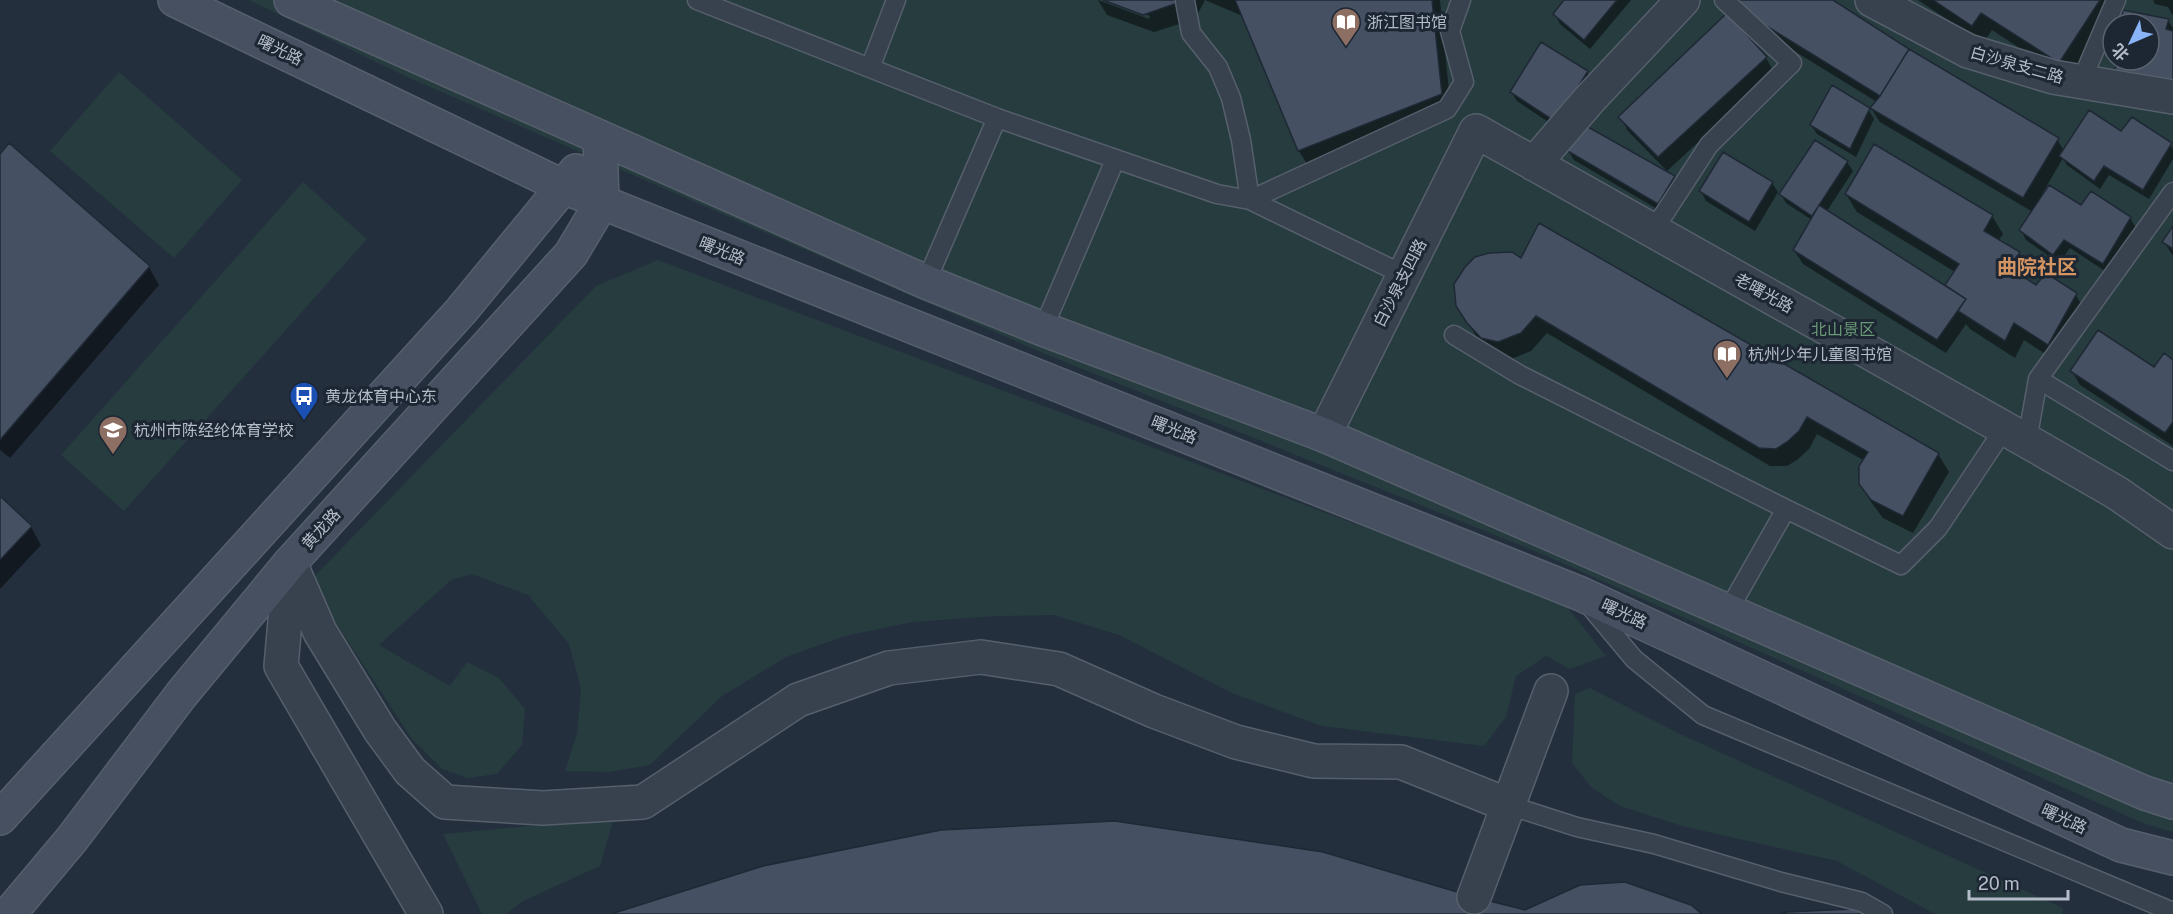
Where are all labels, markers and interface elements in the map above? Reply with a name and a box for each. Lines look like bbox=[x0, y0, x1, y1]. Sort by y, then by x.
library icon: 浙江图书馆 bbox=[1330, 6, 1362, 48]
north arrow bbox=[2101, 12, 2161, 72]
place label: 浙江图书馆 bbox=[1367, 13, 1447, 32]
street label: 曙光路 bbox=[254, 31, 306, 69]
text: 北 bbox=[2108, 40, 2133, 64]
street label: 白沙泉支二路 bbox=[1968, 43, 2066, 87]
street label: 曙光路 bbox=[696, 233, 748, 269]
street label: 白沙泉支四路 bbox=[1370, 236, 1430, 330]
district label: 曲院社区 bbox=[1997, 255, 2077, 279]
street label: 老曙光路 bbox=[1731, 269, 1797, 317]
park label: 北山景区 bbox=[1811, 320, 1875, 339]
library icon: 杭州少年儿童图书馆 bbox=[1711, 338, 1743, 380]
place label: 杭州少年儿童图书馆 bbox=[1748, 345, 1892, 364]
bus stop icon: 黄龙体育中心东 bbox=[288, 380, 320, 422]
place label: 黄龙体育中心东 bbox=[325, 387, 437, 406]
street label: 曙光路 bbox=[1148, 412, 1200, 448]
school or university icon: 杭州市陈经纶体育学校 bbox=[97, 414, 129, 456]
place label: 杭州市陈经纶体育学校 bbox=[134, 421, 294, 440]
street label: 黄龙路 bbox=[298, 505, 344, 553]
street label: 曙光路 bbox=[1598, 595, 1650, 633]
street label: 曙光路 bbox=[2038, 800, 2090, 838]
scale bar bbox=[1969, 863, 2068, 901]
text: 20 m bbox=[1978, 873, 2020, 894]

